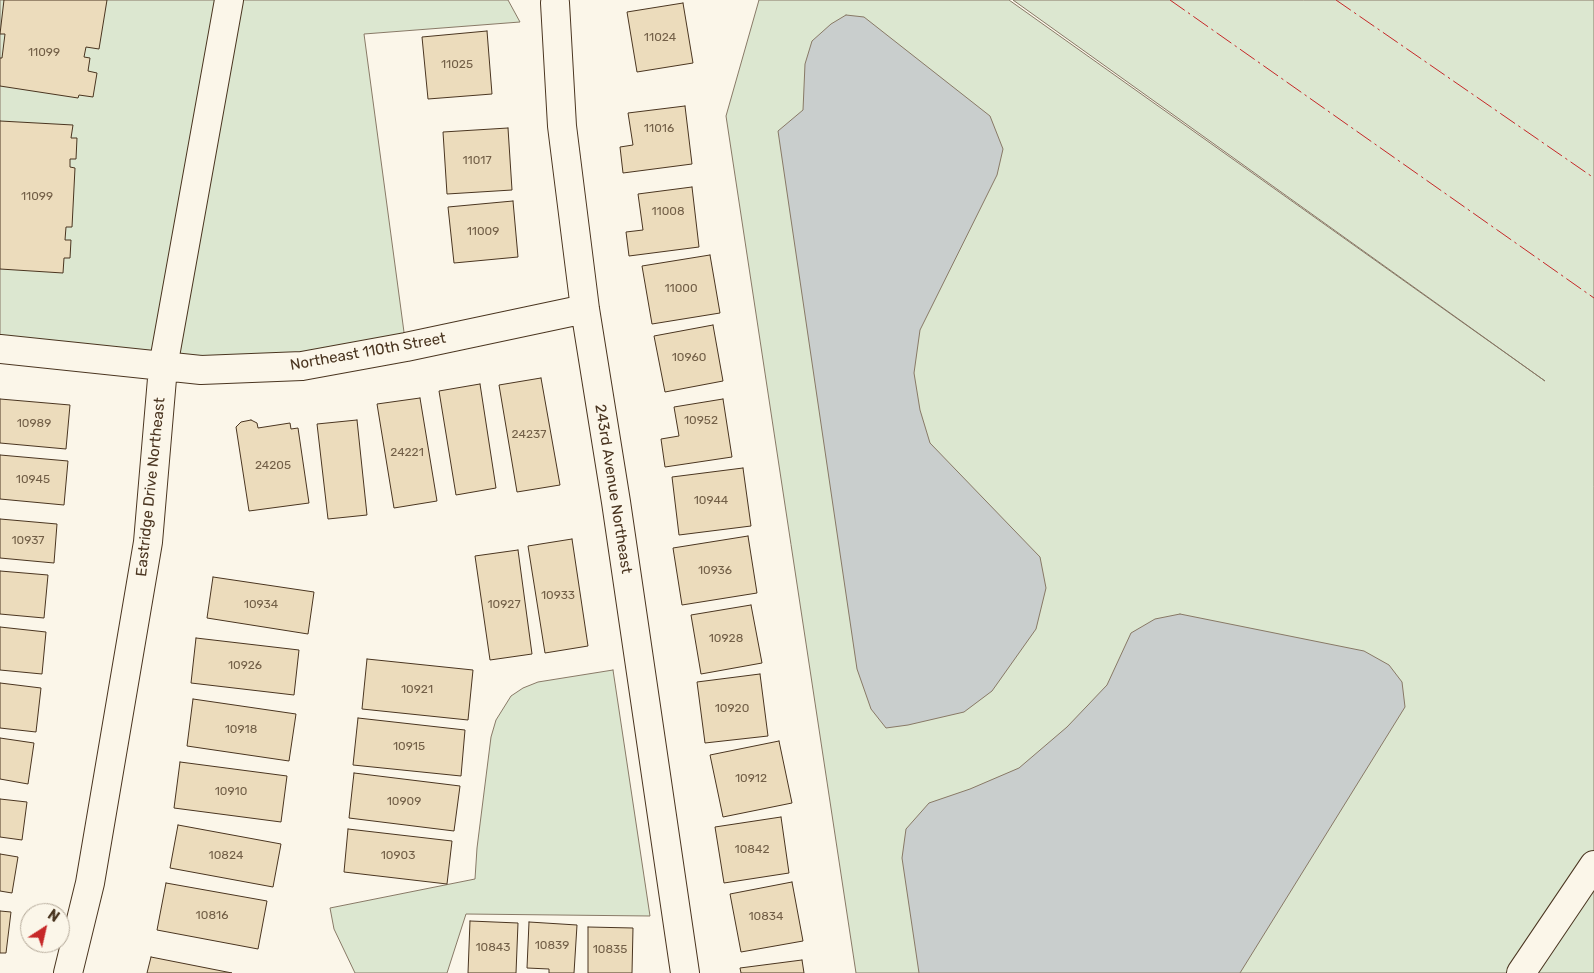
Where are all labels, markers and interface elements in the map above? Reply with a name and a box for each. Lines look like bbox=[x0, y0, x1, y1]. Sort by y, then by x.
house number: 11024 bbox=[644, 31, 676, 45]
house number: 11099 bbox=[28, 46, 60, 60]
house number: 11025 bbox=[441, 58, 473, 72]
house number: 11016 bbox=[644, 122, 674, 136]
house number: 11017 bbox=[462, 154, 492, 168]
house number: 11099 bbox=[21, 190, 53, 204]
house number: 11008 bbox=[651, 205, 685, 219]
house number: 11009 bbox=[467, 225, 499, 239]
house number: 11000 bbox=[664, 282, 698, 296]
street label: Northeast 110th Street bbox=[289, 329, 447, 375]
house number: 10960 bbox=[672, 351, 706, 365]
street label: Eastridge Drive Northeast bbox=[133, 397, 169, 577]
street label: 243rd Avenue Northeast bbox=[591, 403, 635, 575]
house number: 10952 bbox=[684, 414, 718, 428]
house number: 10989 bbox=[17, 417, 51, 431]
house number: 24237 bbox=[512, 428, 546, 442]
house number: 24221 bbox=[390, 446, 424, 460]
house number: 24205 bbox=[255, 459, 291, 473]
house number: 10945 bbox=[16, 473, 50, 487]
house number: 10944 bbox=[694, 494, 728, 508]
house number: 10937 bbox=[11, 534, 45, 548]
house number: 10936 bbox=[698, 564, 732, 578]
house number: 10933 bbox=[541, 589, 575, 603]
house number: 10934 bbox=[244, 598, 278, 612]
house number: 10927 bbox=[487, 598, 521, 612]
house number: 10928 bbox=[709, 632, 743, 646]
house number: 10926 bbox=[228, 659, 262, 673]
house number: 10921 bbox=[401, 683, 433, 697]
house number: 10920 bbox=[715, 702, 749, 716]
house number: 10918 bbox=[225, 723, 257, 737]
house number: 10915 bbox=[393, 740, 425, 754]
house number: 10912 bbox=[735, 772, 767, 786]
house number: 10910 bbox=[215, 785, 247, 799]
house number: 10909 bbox=[387, 795, 421, 809]
house number: 10842 bbox=[735, 843, 769, 857]
house number: 10824 bbox=[209, 849, 243, 863]
house number: 10903 bbox=[381, 849, 415, 863]
north arrow bbox=[20, 903, 70, 953]
text: N bbox=[44, 906, 62, 926]
house number: 10816 bbox=[196, 909, 228, 923]
house number: 10834 bbox=[748, 910, 784, 924]
house number: 10839 bbox=[535, 939, 569, 953]
house number: 10843 bbox=[475, 941, 511, 955]
house number: 10835 bbox=[593, 943, 627, 957]

